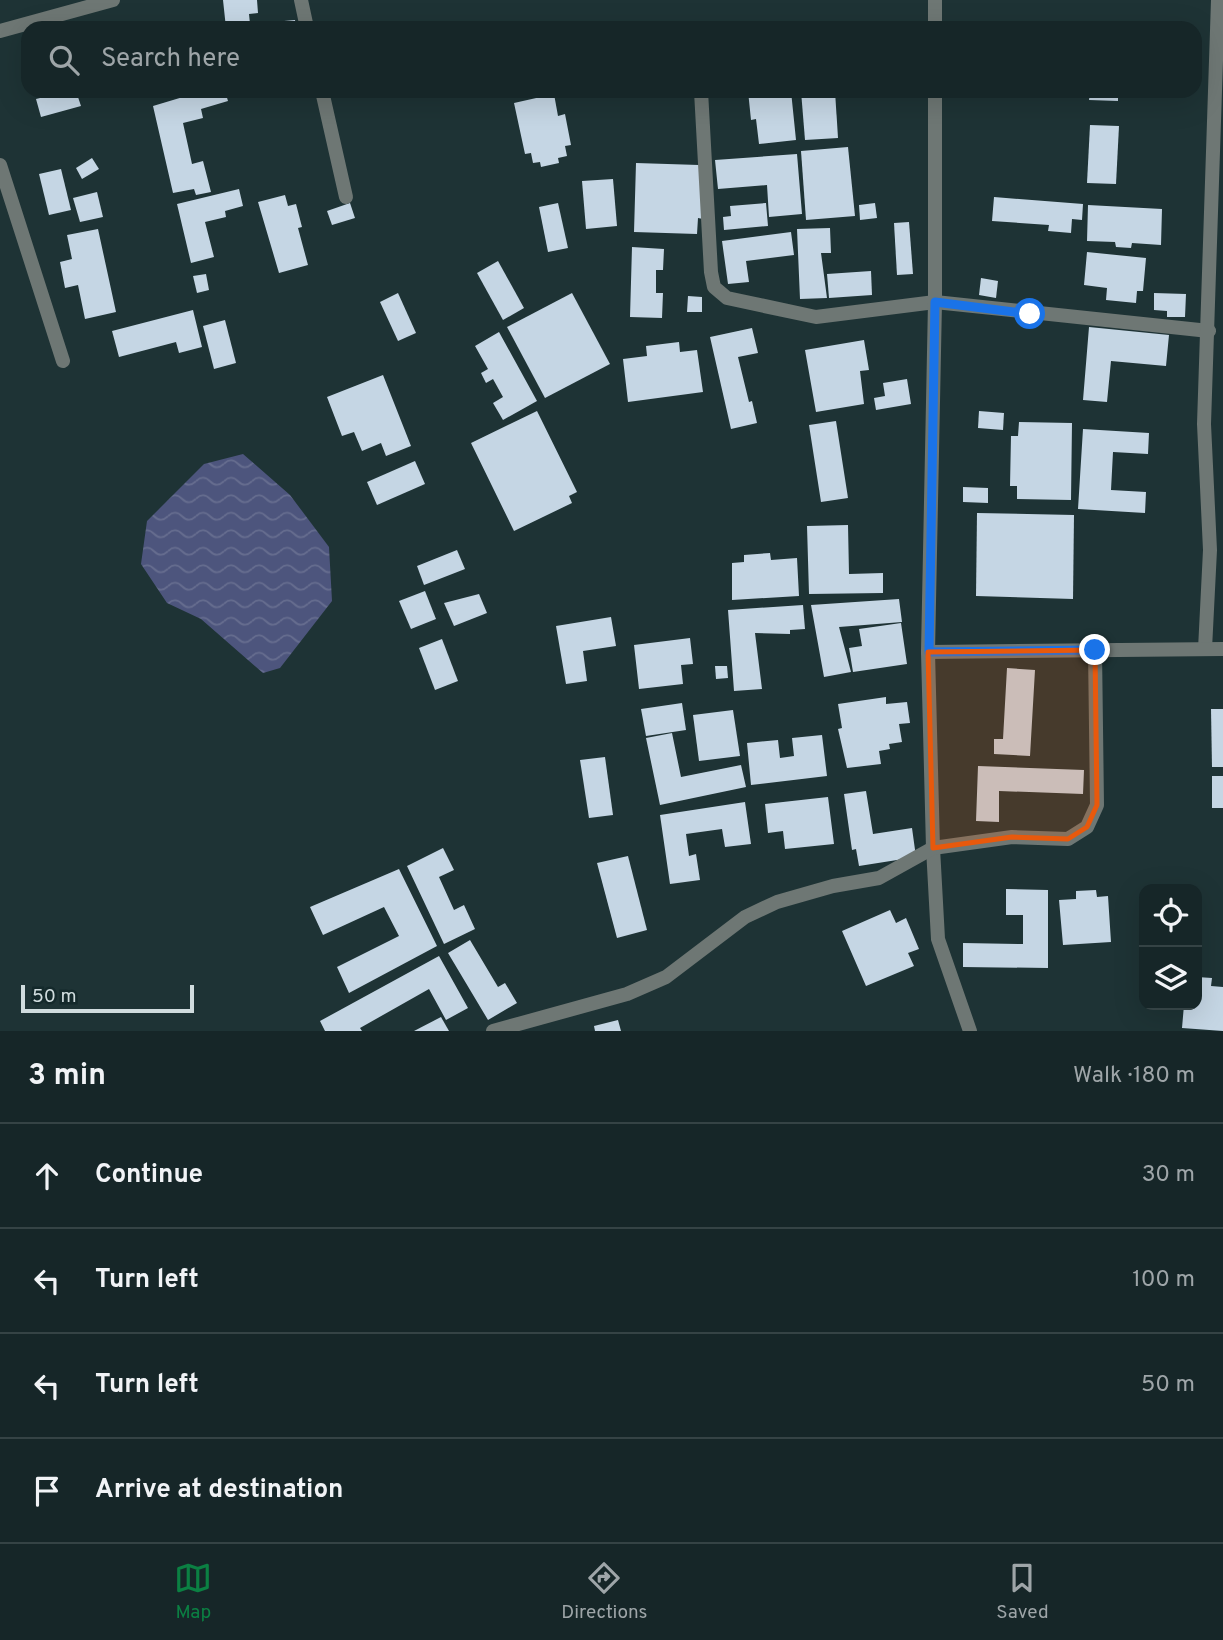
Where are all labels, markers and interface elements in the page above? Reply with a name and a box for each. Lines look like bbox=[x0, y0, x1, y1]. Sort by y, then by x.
search box bbox=[21, 21, 1202, 98]
icon: search bbox=[45, 41, 83, 79]
text: Search here bbox=[101, 43, 240, 76]
route start bbox=[1014, 298, 1045, 329]
route end bbox=[1079, 634, 1110, 665]
map controls bbox=[1139, 884, 1202, 1010]
button: locate bbox=[1139, 884, 1202, 947]
button: layers bbox=[1139, 947, 1202, 1010]
scale bar bbox=[21, 982, 194, 1014]
text: 50 m bbox=[32, 985, 77, 1009]
text: 3 min bbox=[28, 1058, 106, 1095]
text: Walk · 180 m bbox=[1073, 1062, 1195, 1091]
icon: ahead bbox=[28, 1157, 66, 1195]
text: Continue bbox=[95, 1159, 203, 1192]
text: 30 m bbox=[1142, 1161, 1195, 1190]
icon: left bbox=[28, 1262, 66, 1300]
text: Turn left bbox=[95, 1264, 199, 1297]
text: 100 m bbox=[1132, 1266, 1195, 1295]
icon: left bbox=[28, 1367, 66, 1405]
text: Turn left bbox=[95, 1369, 199, 1402]
text: 50 m bbox=[1141, 1371, 1195, 1400]
icon: arrive bbox=[28, 1472, 66, 1510]
text: Arrive at destination bbox=[95, 1474, 343, 1507]
tab: Map bbox=[174, 1559, 212, 1625]
tab: Directions bbox=[561, 1559, 648, 1625]
tab: Saved bbox=[996, 1559, 1049, 1625]

